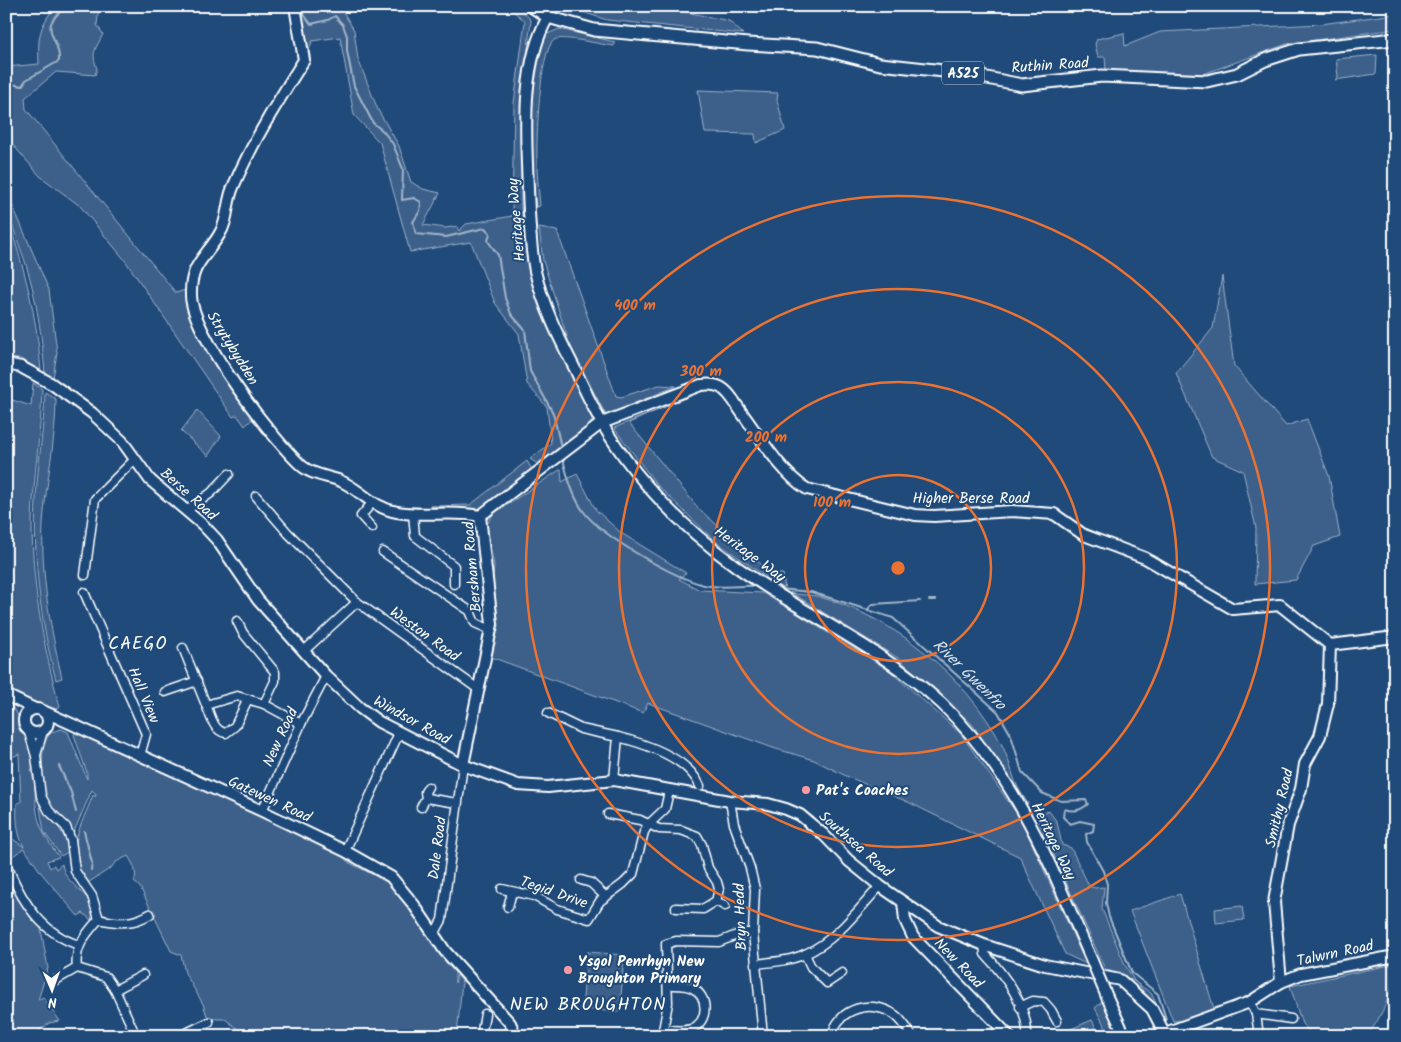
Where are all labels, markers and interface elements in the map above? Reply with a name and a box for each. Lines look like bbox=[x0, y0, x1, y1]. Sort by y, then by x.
street label: Ruthin Road bbox=[1011, 51, 1090, 81]
road number: A525 bbox=[942, 62, 984, 84]
street label: Heritage Way bbox=[501, 176, 533, 263]
text: 400 m bbox=[614, 294, 656, 318]
street label: Strytybydden bbox=[200, 307, 264, 390]
text: 300 m bbox=[679, 360, 722, 384]
text: 200 m bbox=[745, 426, 787, 450]
street label: Berse Road bbox=[154, 462, 223, 528]
street label: Higher Berse Road bbox=[912, 487, 1030, 511]
text: 100 m bbox=[813, 491, 851, 515]
street label: Bersham Road bbox=[457, 520, 489, 613]
street label: Heritage Way bbox=[708, 520, 791, 590]
centre of rings bbox=[889, 559, 907, 577]
street label: Weston Road bbox=[384, 601, 465, 669]
district label: CAEGO bbox=[108, 630, 168, 659]
water label: River Gwenfro bbox=[927, 634, 1013, 718]
street label: Hall View bbox=[121, 664, 166, 728]
street label: Windsor Road bbox=[369, 690, 455, 752]
street label: New Road bbox=[257, 703, 305, 771]
street label: Smithy Road bbox=[1259, 766, 1301, 850]
street label: Gatewen Road bbox=[224, 770, 316, 830]
place label: Pat's Coaches bbox=[816, 779, 909, 803]
marker: Pat's Coaches bbox=[800, 784, 812, 796]
street label: Heritage Way bbox=[1024, 798, 1083, 885]
street label: Southsea Road bbox=[813, 805, 898, 884]
street label: Dale Road bbox=[422, 815, 454, 881]
street label: Tegid Drive bbox=[517, 870, 591, 916]
street label: Bryn Hedd bbox=[728, 882, 754, 951]
street label: New Road bbox=[928, 933, 989, 995]
street label: Talwrn Road bbox=[1295, 934, 1376, 974]
place label: Ysgol Penrhyn New Broughton Primary bbox=[578, 950, 705, 991]
north arrow bbox=[28, 964, 78, 1014]
marker: Ysgol Penrhyn New Broughton Primary bbox=[562, 964, 574, 976]
text: N bbox=[47, 991, 57, 1013]
district label: NEW BROUGHTON bbox=[510, 991, 666, 1020]

